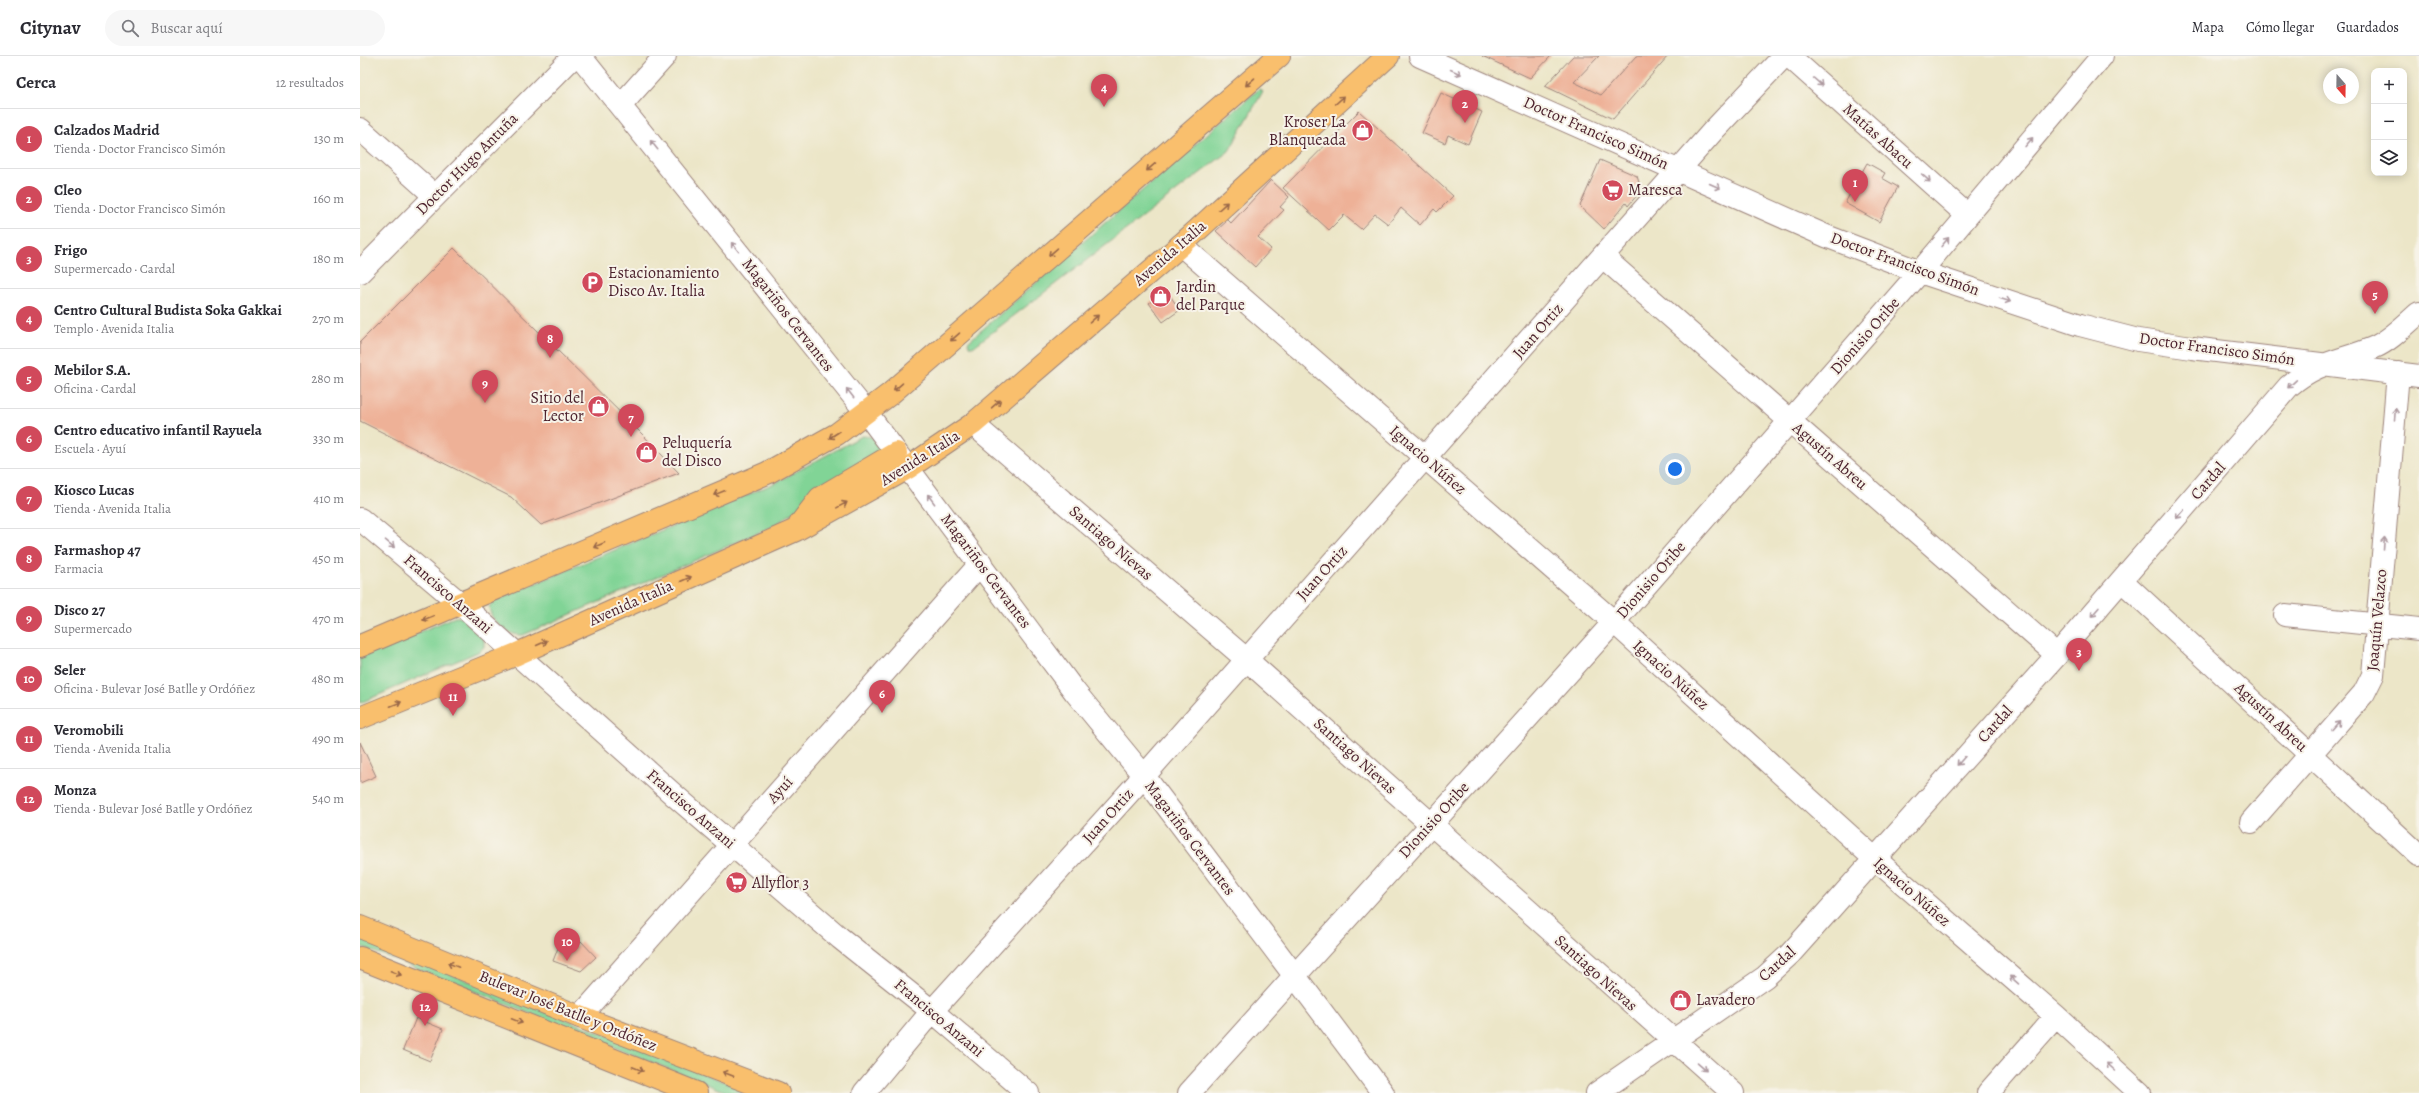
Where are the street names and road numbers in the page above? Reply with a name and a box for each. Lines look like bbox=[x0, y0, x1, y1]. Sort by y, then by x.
street label: Doctor Francisco Simón bbox=[1520, 91, 1672, 175]
street label: Matías Abacu bbox=[1838, 98, 1918, 174]
street label: Doctor Hugo Antuña bbox=[411, 108, 523, 220]
street label: Avenida Italia bbox=[1128, 215, 1212, 291]
street label: Doctor Francisco Simón bbox=[1828, 227, 1983, 301]
street label: Magariños Cervantes bbox=[737, 254, 839, 376]
street label: Dionisio Oribe bbox=[1825, 293, 1905, 379]
street label: Juan Ortiz bbox=[1508, 298, 1568, 364]
street label: Doctor Francisco Simón bbox=[2138, 327, 2296, 371]
street label: Agustín Abreu bbox=[1787, 416, 1873, 495]
street label: Ignacio Núñez bbox=[1385, 420, 1471, 500]
street label: Avenida Italia bbox=[875, 425, 964, 492]
street label: Cardal bbox=[2185, 457, 2231, 505]
street label: Santiago Nievas bbox=[1064, 500, 1158, 586]
street label: Magariños Cervantes bbox=[936, 509, 1036, 633]
street label: Dionisio Oribe bbox=[1611, 537, 1691, 623]
street label: Juan Ortiz bbox=[1291, 541, 1353, 605]
street label: Francisco Anzani bbox=[399, 549, 497, 639]
street label: Joaquín Velazco bbox=[2362, 568, 2392, 672]
street label: Avenida Italia bbox=[585, 574, 677, 632]
street label: Ignacio Núñez bbox=[1628, 635, 1714, 715]
street label: Agustín Abreu bbox=[2229, 677, 2313, 757]
street label: Cardal bbox=[1972, 700, 2018, 747]
street label: Santiago Nievas bbox=[1309, 713, 1401, 799]
street label: Francisco Anzani bbox=[642, 764, 740, 854]
street label: Ayuí bbox=[761, 772, 798, 809]
street label: Magariños Cervantes bbox=[1140, 776, 1240, 900]
street label: Dionisio Oribe bbox=[1394, 777, 1474, 863]
street label: Juan Ortiz bbox=[1077, 784, 1139, 848]
street label: Ignacio Núñez bbox=[1869, 852, 1955, 932]
street label: Santiago Nievas bbox=[1550, 930, 1642, 1016]
street label: Cardal bbox=[1754, 941, 1801, 987]
street label: Bulevar José Batlle y Ordóñez bbox=[476, 965, 660, 1057]
street label: Francisco Anzani bbox=[889, 974, 989, 1062]

